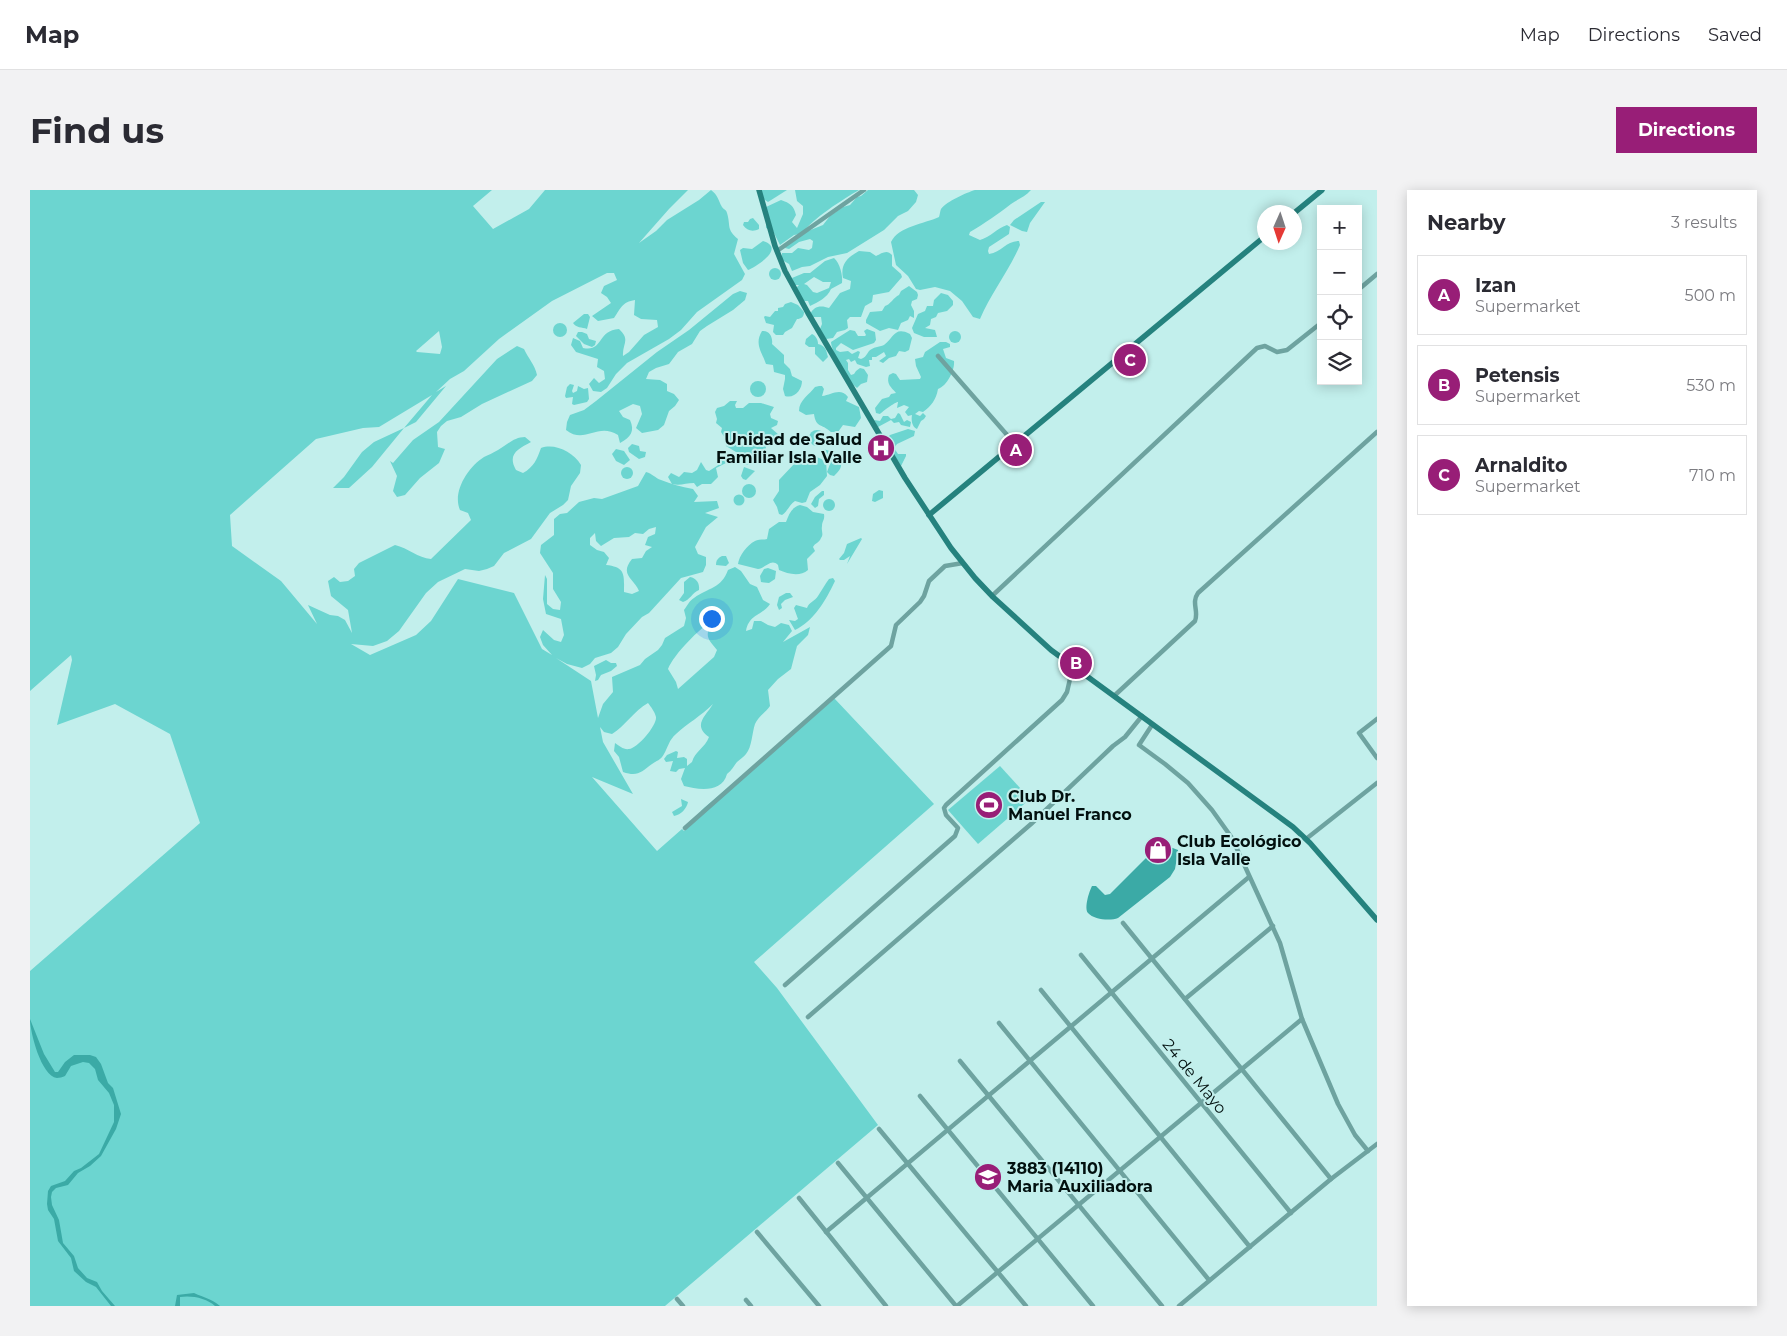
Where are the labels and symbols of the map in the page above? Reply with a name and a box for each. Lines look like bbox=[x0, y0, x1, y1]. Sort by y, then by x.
north arrow bbox=[1257, 205, 1302, 250]
pin: C bbox=[1114, 341, 1146, 379]
place label: Unidad de Salud Familiar Isla Valle bbox=[716, 430, 862, 467]
pin: A bbox=[1000, 431, 1032, 469]
hospital icon: Unidad de Salud Familiar Isla Valle bbox=[866, 433, 896, 463]
your location bbox=[699, 606, 725, 632]
pin: B bbox=[1060, 644, 1092, 682]
place label: Club Dr. Manuel Franco bbox=[1008, 787, 1132, 824]
sports icon: Club Dr. Manuel Franco bbox=[974, 790, 1004, 820]
place label: Club Ecológico Isla Valle bbox=[1177, 832, 1302, 869]
shop icon: Club Ecológico Isla Valle bbox=[1143, 835, 1173, 865]
street label: 24 de Mayo bbox=[1159, 1035, 1231, 1118]
place label: 3883 (14110) Maria Auxiliadora bbox=[1006, 1159, 1153, 1196]
school or university icon: 3883 (14110) Maria Auxiliadora bbox=[973, 1162, 1003, 1192]

